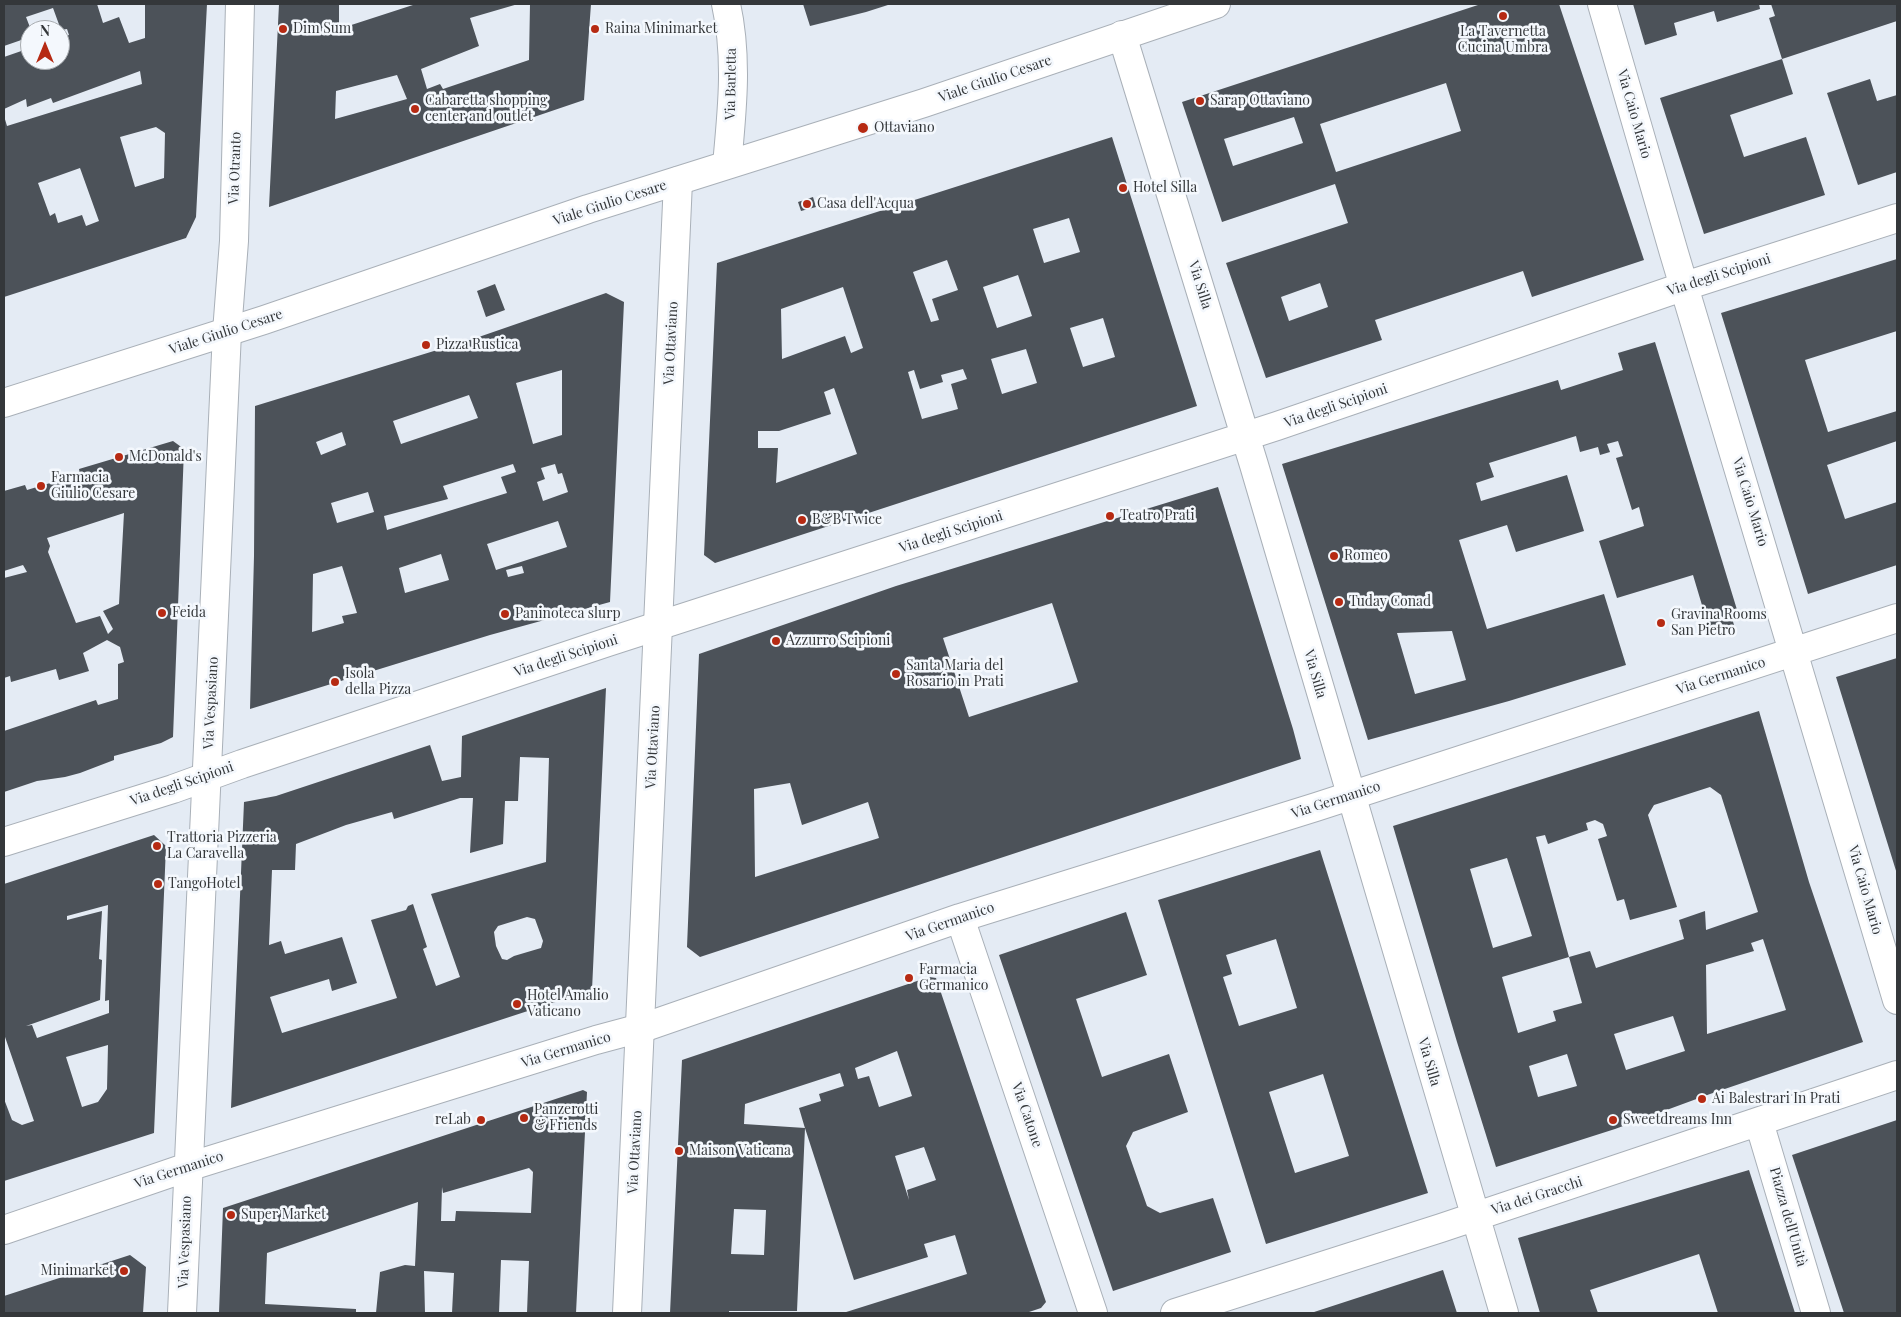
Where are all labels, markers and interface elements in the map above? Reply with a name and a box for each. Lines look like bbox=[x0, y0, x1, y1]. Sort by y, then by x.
marker: La Tavernetta Cucina Umbra bbox=[1497, 10, 1509, 22]
north arrow bbox=[20, 20, 70, 70]
text: N bbox=[40, 21, 50, 40]
place label: Dim Sum bbox=[293, 21, 351, 37]
place label: Raina Minimarket bbox=[605, 21, 717, 37]
marker: Dim Sum bbox=[277, 23, 289, 35]
marker: Raina Minimarket bbox=[589, 23, 601, 35]
place label: La Tavernetta Cucina Umbra bbox=[1458, 24, 1548, 56]
street label: Via Barletta bbox=[722, 48, 740, 120]
street label: Viale Giulio Cesare bbox=[936, 52, 1054, 106]
street label: Via Caio Mario bbox=[1613, 67, 1655, 161]
place label: Cabaretta shopping center and outlet bbox=[425, 93, 547, 125]
place label: Sarap Ottaviano bbox=[1210, 93, 1310, 109]
marker: Sarap Ottaviano bbox=[1194, 95, 1206, 107]
marker: Cabaretta shopping center and outlet bbox=[409, 103, 421, 115]
place label: Ottaviano bbox=[874, 120, 935, 136]
marker: Ottaviano bbox=[856, 121, 870, 135]
street label: Via Otranto bbox=[225, 131, 245, 205]
street label: Viale Giulio Cesare bbox=[551, 177, 669, 229]
place label: Hotel Silla bbox=[1133, 180, 1197, 196]
marker: Hotel Silla bbox=[1117, 182, 1129, 194]
place label: Casa dell'Acqua bbox=[817, 196, 914, 212]
marker: Casa dell'Acqua bbox=[801, 198, 813, 210]
street label: Via degli Scipioni bbox=[1665, 250, 1773, 300]
street label: Via Silla bbox=[1185, 259, 1215, 311]
street label: Via Ottaviano bbox=[660, 301, 682, 385]
street label: Viale Giulio Cesare bbox=[167, 306, 285, 358]
place label: Pizza Rustica bbox=[436, 337, 518, 353]
marker: Pizza Rustica bbox=[420, 339, 432, 351]
street label: Via degli Scipioni bbox=[1282, 380, 1390, 432]
place label: McDonald's bbox=[129, 449, 202, 465]
marker: McDonald's bbox=[113, 451, 125, 463]
street label: Via Caio Mario bbox=[1729, 456, 1771, 548]
place label: Farmacia Giulio Cesare bbox=[51, 470, 135, 502]
marker: Farmacia Giulio Cesare bbox=[35, 480, 47, 492]
street label: Via degli Scipioni bbox=[897, 507, 1005, 557]
place label: Teatro Prati bbox=[1120, 508, 1195, 524]
marker: Teatro Prati bbox=[1104, 510, 1116, 522]
place label: B&B Twice bbox=[812, 512, 882, 528]
marker: B&B Twice bbox=[796, 514, 808, 526]
place label: Romeo bbox=[1344, 548, 1388, 564]
marker: Romeo bbox=[1328, 550, 1340, 562]
place label: Tuday Conad bbox=[1349, 594, 1431, 610]
marker: Tuday Conad bbox=[1333, 596, 1345, 608]
place label: Feida bbox=[172, 605, 206, 621]
place label: Paninoteca slurp bbox=[515, 606, 621, 622]
marker: Feida bbox=[156, 607, 168, 619]
place label: Gravina Rooms San Pietro bbox=[1671, 607, 1767, 640]
marker: Paninoteca slurp bbox=[499, 608, 511, 620]
marker: Gravina Rooms San Pietro bbox=[1655, 617, 1667, 629]
street label: Via degli Scipioni bbox=[512, 631, 620, 681]
place label: Azzurro Scipioni bbox=[786, 633, 890, 649]
marker: Azzurro Scipioni bbox=[770, 635, 782, 647]
street label: Via Silla bbox=[1300, 648, 1330, 700]
street label: Via Germanico bbox=[1674, 654, 1768, 698]
street label: Via Vespasiano bbox=[200, 656, 222, 750]
place label: Santa Maria del Rosario in Prati bbox=[906, 658, 1004, 690]
place label: Isola della Pizza bbox=[345, 666, 411, 699]
marker: Santa Maria del Rosario in Prati bbox=[890, 668, 902, 680]
marker: Isola della Pizza bbox=[329, 676, 341, 688]
street label: Via Ottaviano bbox=[642, 705, 664, 789]
street label: Via degli Scipioni bbox=[128, 758, 236, 810]
street label: Via Germanico bbox=[1289, 778, 1383, 822]
place label: Trattoria Pizzeria La Caravella bbox=[167, 830, 277, 862]
marker: Trattoria Pizzeria La Caravella bbox=[151, 840, 163, 852]
street label: Via Caio Mario bbox=[1844, 843, 1886, 937]
place label: TangoHotel bbox=[168, 876, 240, 892]
marker: TangoHotel bbox=[152, 878, 164, 890]
street label: Via Germanico bbox=[904, 899, 996, 945]
place label: Farmacia Germanico bbox=[919, 962, 988, 994]
marker: Farmacia Germanico bbox=[903, 972, 915, 984]
place label: Hotel Amalio Vaticano bbox=[527, 988, 609, 1020]
marker: Hotel Amalio Vaticano bbox=[511, 998, 523, 1010]
street label: Via Germanico bbox=[519, 1028, 613, 1072]
street label: Via Silla bbox=[1414, 1036, 1444, 1088]
street label: Via Catone bbox=[1008, 1080, 1046, 1150]
place label: Ai Balestrari In Prati bbox=[1712, 1091, 1840, 1107]
marker: Ai Balestrari In Prati bbox=[1696, 1093, 1708, 1105]
place label: Panzerotti & Friends bbox=[534, 1102, 598, 1134]
street label: Via Ottaviano bbox=[624, 1110, 646, 1194]
place label: reLab bbox=[435, 1112, 471, 1128]
marker: Panzerotti & Friends bbox=[518, 1112, 530, 1124]
place label: Sweetdreams Inn bbox=[1623, 1112, 1732, 1128]
marker: reLab bbox=[475, 1114, 487, 1126]
marker: Sweetdreams Inn bbox=[1607, 1114, 1619, 1126]
place label: Maison Vaticana bbox=[689, 1143, 791, 1159]
marker: Maison Vaticana bbox=[673, 1145, 685, 1157]
street label: Via Germanico bbox=[132, 1148, 226, 1192]
street label: Piazza dell'Unità bbox=[1766, 1165, 1810, 1269]
street label: Via dei Gracchi bbox=[1489, 1173, 1585, 1219]
street label: Via Vespasiano bbox=[175, 1195, 195, 1289]
place label: Super Market bbox=[241, 1207, 326, 1223]
marker: Super Market bbox=[225, 1209, 237, 1221]
place label: Minimarket bbox=[41, 1263, 114, 1279]
marker: Minimarket bbox=[118, 1265, 130, 1277]

